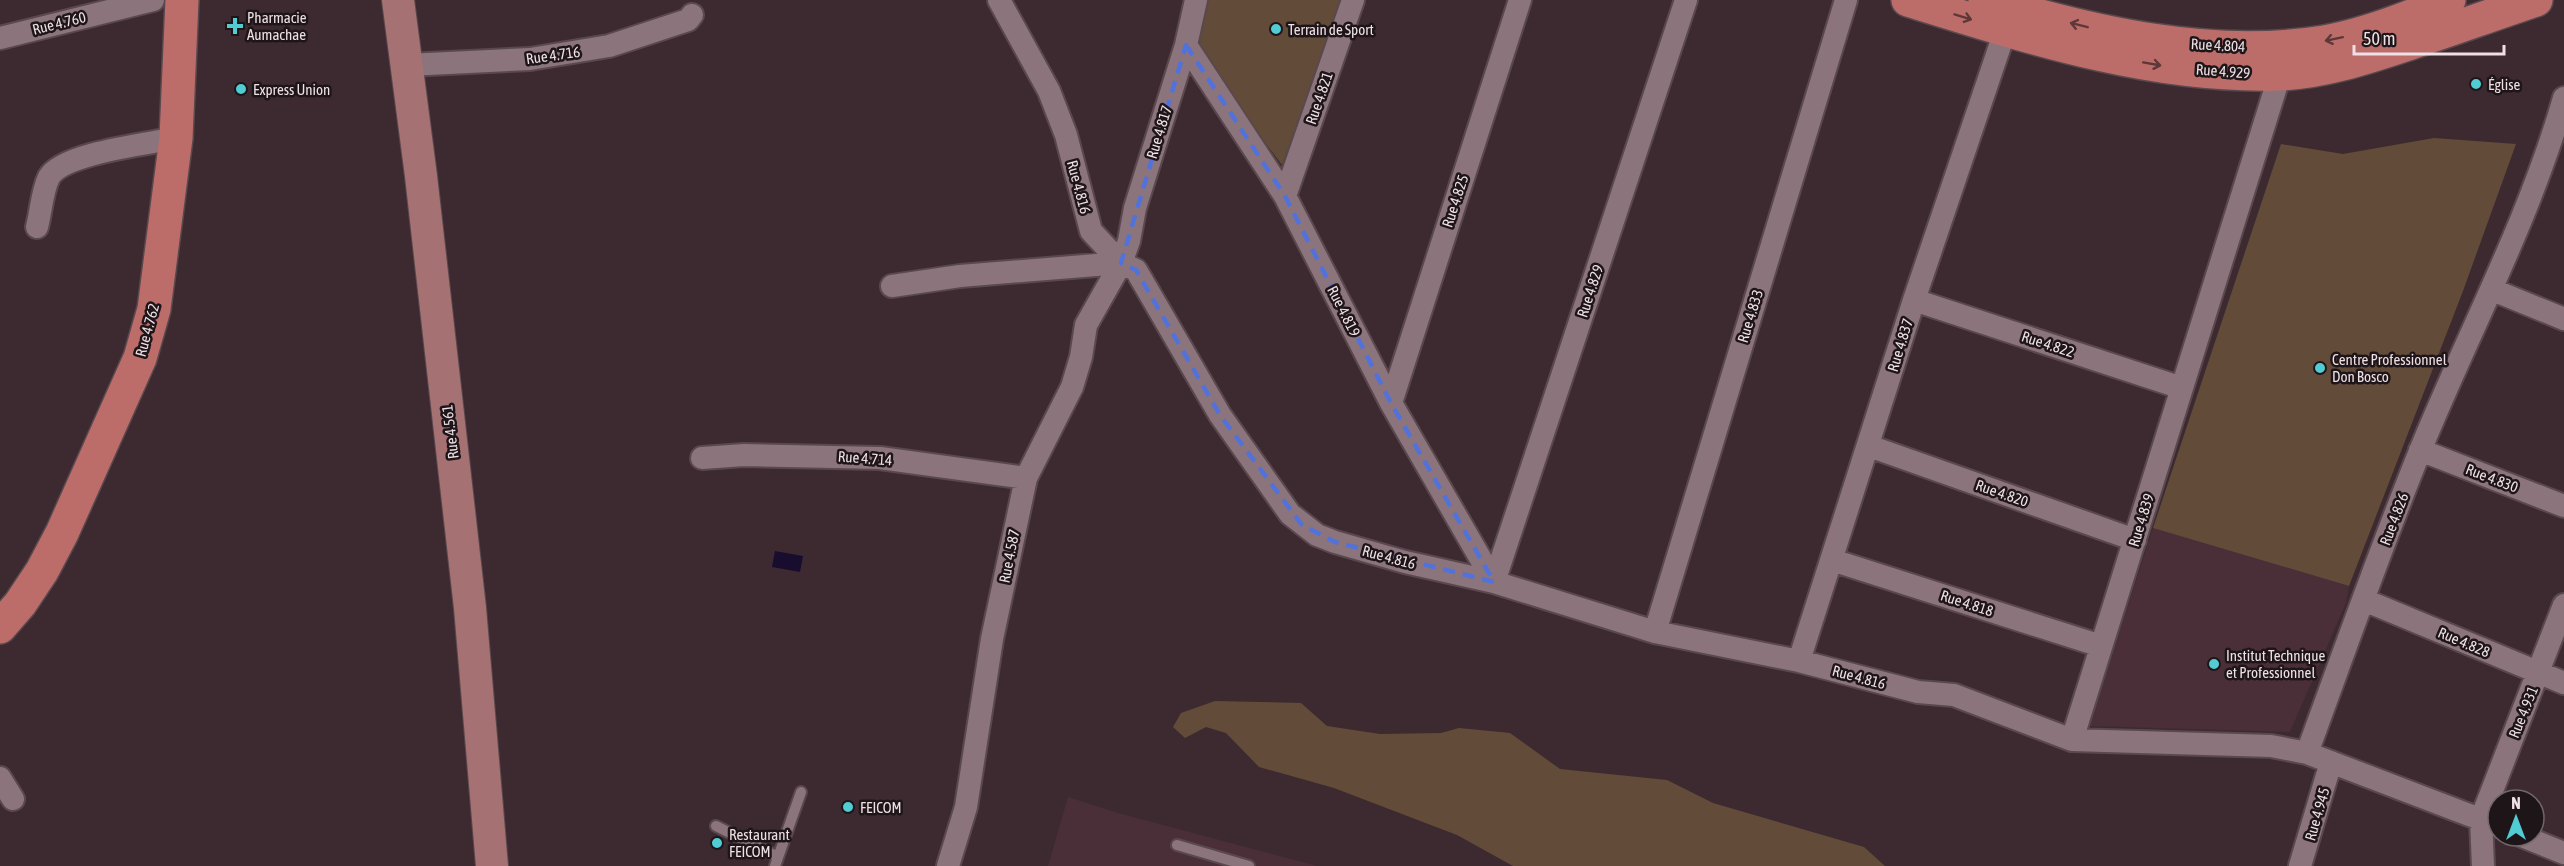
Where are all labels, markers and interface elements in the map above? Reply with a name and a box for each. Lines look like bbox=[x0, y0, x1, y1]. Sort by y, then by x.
street label: Rue 4.760 bbox=[31, 8, 87, 38]
place label: Pharmacie Aumachae bbox=[247, 9, 307, 43]
one-way arrow bbox=[1953, 13, 1972, 24]
scale bar bbox=[2354, 18, 2504, 56]
marker: Pharmacie Aumachae bbox=[228, 19, 242, 33]
one-way arrow bbox=[2070, 19, 2089, 31]
place label: Terrain de Sport bbox=[1288, 21, 1374, 38]
marker: Terrain de Sport bbox=[1269, 22, 1283, 36]
text: 50 m bbox=[2363, 28, 2395, 49]
one-way arrow bbox=[2325, 34, 2344, 46]
street label: Rue 4.804 bbox=[2190, 35, 2246, 55]
street label: Rue 4.716 bbox=[525, 43, 581, 67]
one-way arrow bbox=[2142, 59, 2162, 70]
street label: Rue 4.929 bbox=[2195, 61, 2251, 81]
street label: Rue 4.821 bbox=[1302, 69, 1336, 127]
place label: Église bbox=[2488, 76, 2521, 93]
marker: Église bbox=[2469, 77, 2483, 91]
place label: Express Union bbox=[253, 81, 330, 98]
marker: Express Union bbox=[234, 82, 248, 96]
street label: Rue 4.817 bbox=[1143, 103, 1175, 161]
street label: Rue 4.816 bbox=[1064, 158, 1094, 216]
street label: Rue 4.825 bbox=[1438, 172, 1472, 230]
street label: Rue 4.829 bbox=[1573, 262, 1607, 320]
street label: Rue 4.819 bbox=[1324, 283, 1364, 339]
street label: Rue 4.833 bbox=[1734, 287, 1766, 345]
street label: Rue 4.762 bbox=[132, 301, 162, 359]
street label: Rue 4.837 bbox=[1884, 316, 1916, 374]
street label: Rue 4.822 bbox=[2019, 327, 2077, 361]
place label: Centre Professionnel Don Bosco bbox=[2332, 351, 2447, 385]
marker: Centre Professionnel Don Bosco bbox=[2313, 361, 2327, 375]
street label: Rue 4.561 bbox=[438, 404, 462, 460]
street label: Rue 4.714 bbox=[837, 448, 893, 468]
street label: Rue 4.830 bbox=[2464, 460, 2520, 496]
street label: Rue 4.820 bbox=[1973, 476, 2031, 510]
street label: Rue 4.839 bbox=[2125, 491, 2157, 549]
street label: Rue 4.826 bbox=[2376, 491, 2412, 547]
street label: Rue 4.587 bbox=[995, 528, 1023, 584]
street label: Rue 4.816 bbox=[1360, 542, 1418, 572]
street label: Rue 4.818 bbox=[1938, 586, 1996, 620]
street label: Rue 4.828 bbox=[2436, 624, 2492, 660]
place label: Institut Technique et Professionnel bbox=[2226, 647, 2325, 681]
marker: Institut Technique et Professionnel bbox=[2207, 657, 2221, 671]
street label: Rue 4.816 bbox=[1830, 662, 1888, 692]
street label: Rue 4.931 bbox=[2505, 684, 2541, 740]
street label: Rue 4.945 bbox=[2301, 785, 2333, 843]
north arrow bbox=[2486, 788, 2546, 848]
text: N bbox=[2511, 794, 2521, 812]
place label: FEICOM bbox=[860, 799, 902, 816]
marker: FEICOM bbox=[841, 800, 855, 814]
place label: Restaurant FEICOM bbox=[729, 826, 790, 860]
marker: Restaurant FEICOM bbox=[710, 836, 724, 850]

